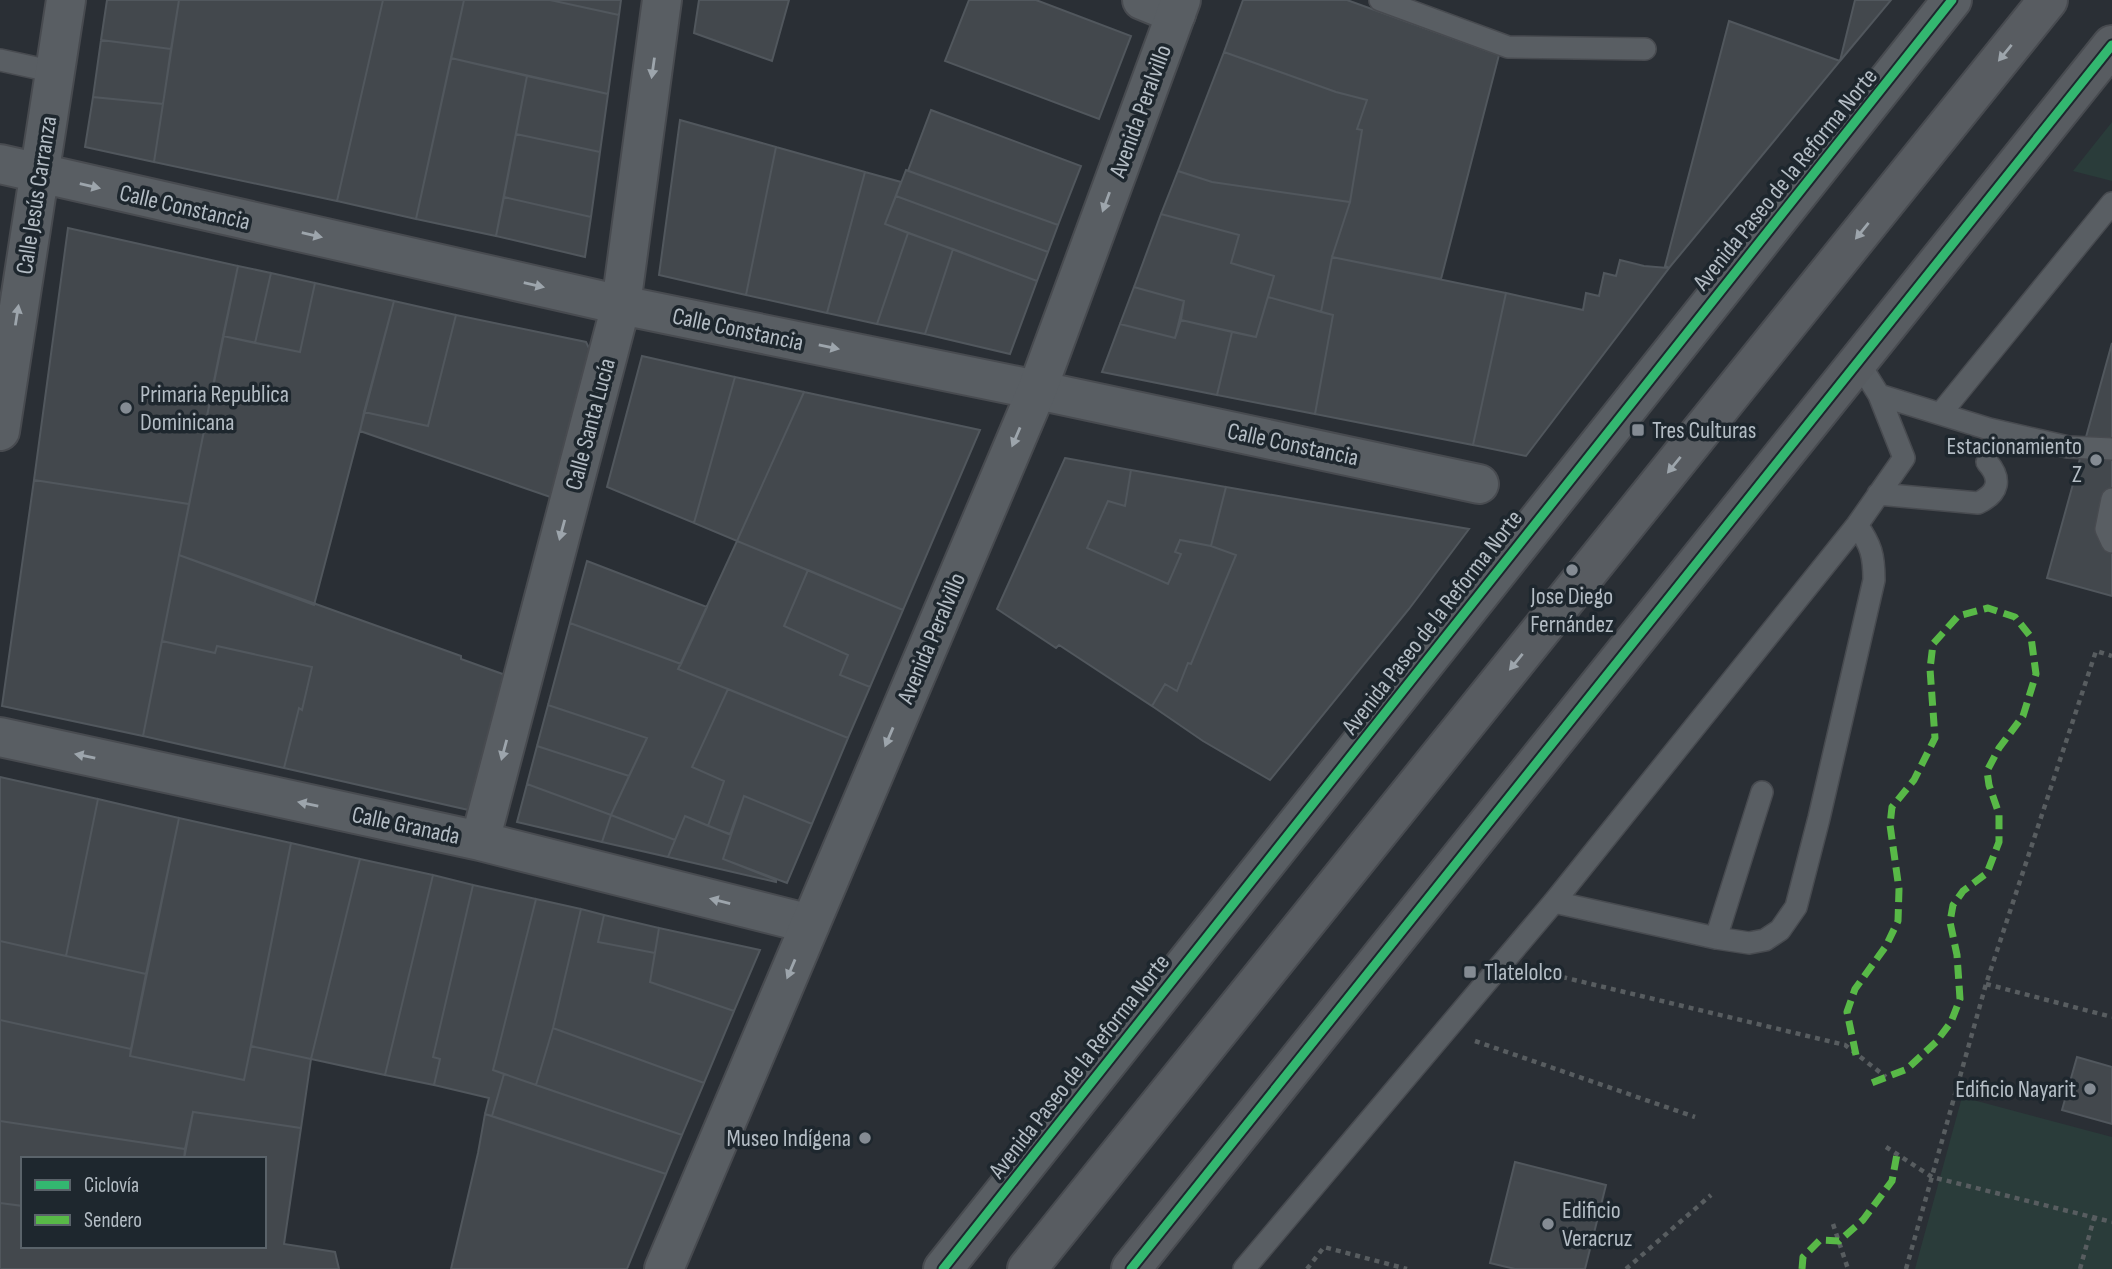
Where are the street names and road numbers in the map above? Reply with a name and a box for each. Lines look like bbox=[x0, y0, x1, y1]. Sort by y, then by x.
street label: Avenida Peralvillo bbox=[1103, 41, 1178, 182]
street label: Avenida Paseo de la Reforma Norte bbox=[1686, 63, 1884, 297]
street label: Calle Jesús Carranza bbox=[10, 114, 63, 276]
street label: Calle Constancia bbox=[117, 178, 253, 237]
street label: Calle Constancia bbox=[670, 301, 806, 358]
street label: Calle Santa Lucía bbox=[559, 355, 622, 493]
street label: Calle Constancia bbox=[1225, 416, 1361, 473]
street label: Avenida Paseo de la Reforma Norte bbox=[1335, 504, 1529, 741]
street label: Avenida Peralvillo bbox=[891, 568, 972, 709]
street label: Calle Granada bbox=[349, 800, 462, 851]
street label: Avenida Paseo de la Reforma Norte bbox=[982, 948, 1176, 1185]

